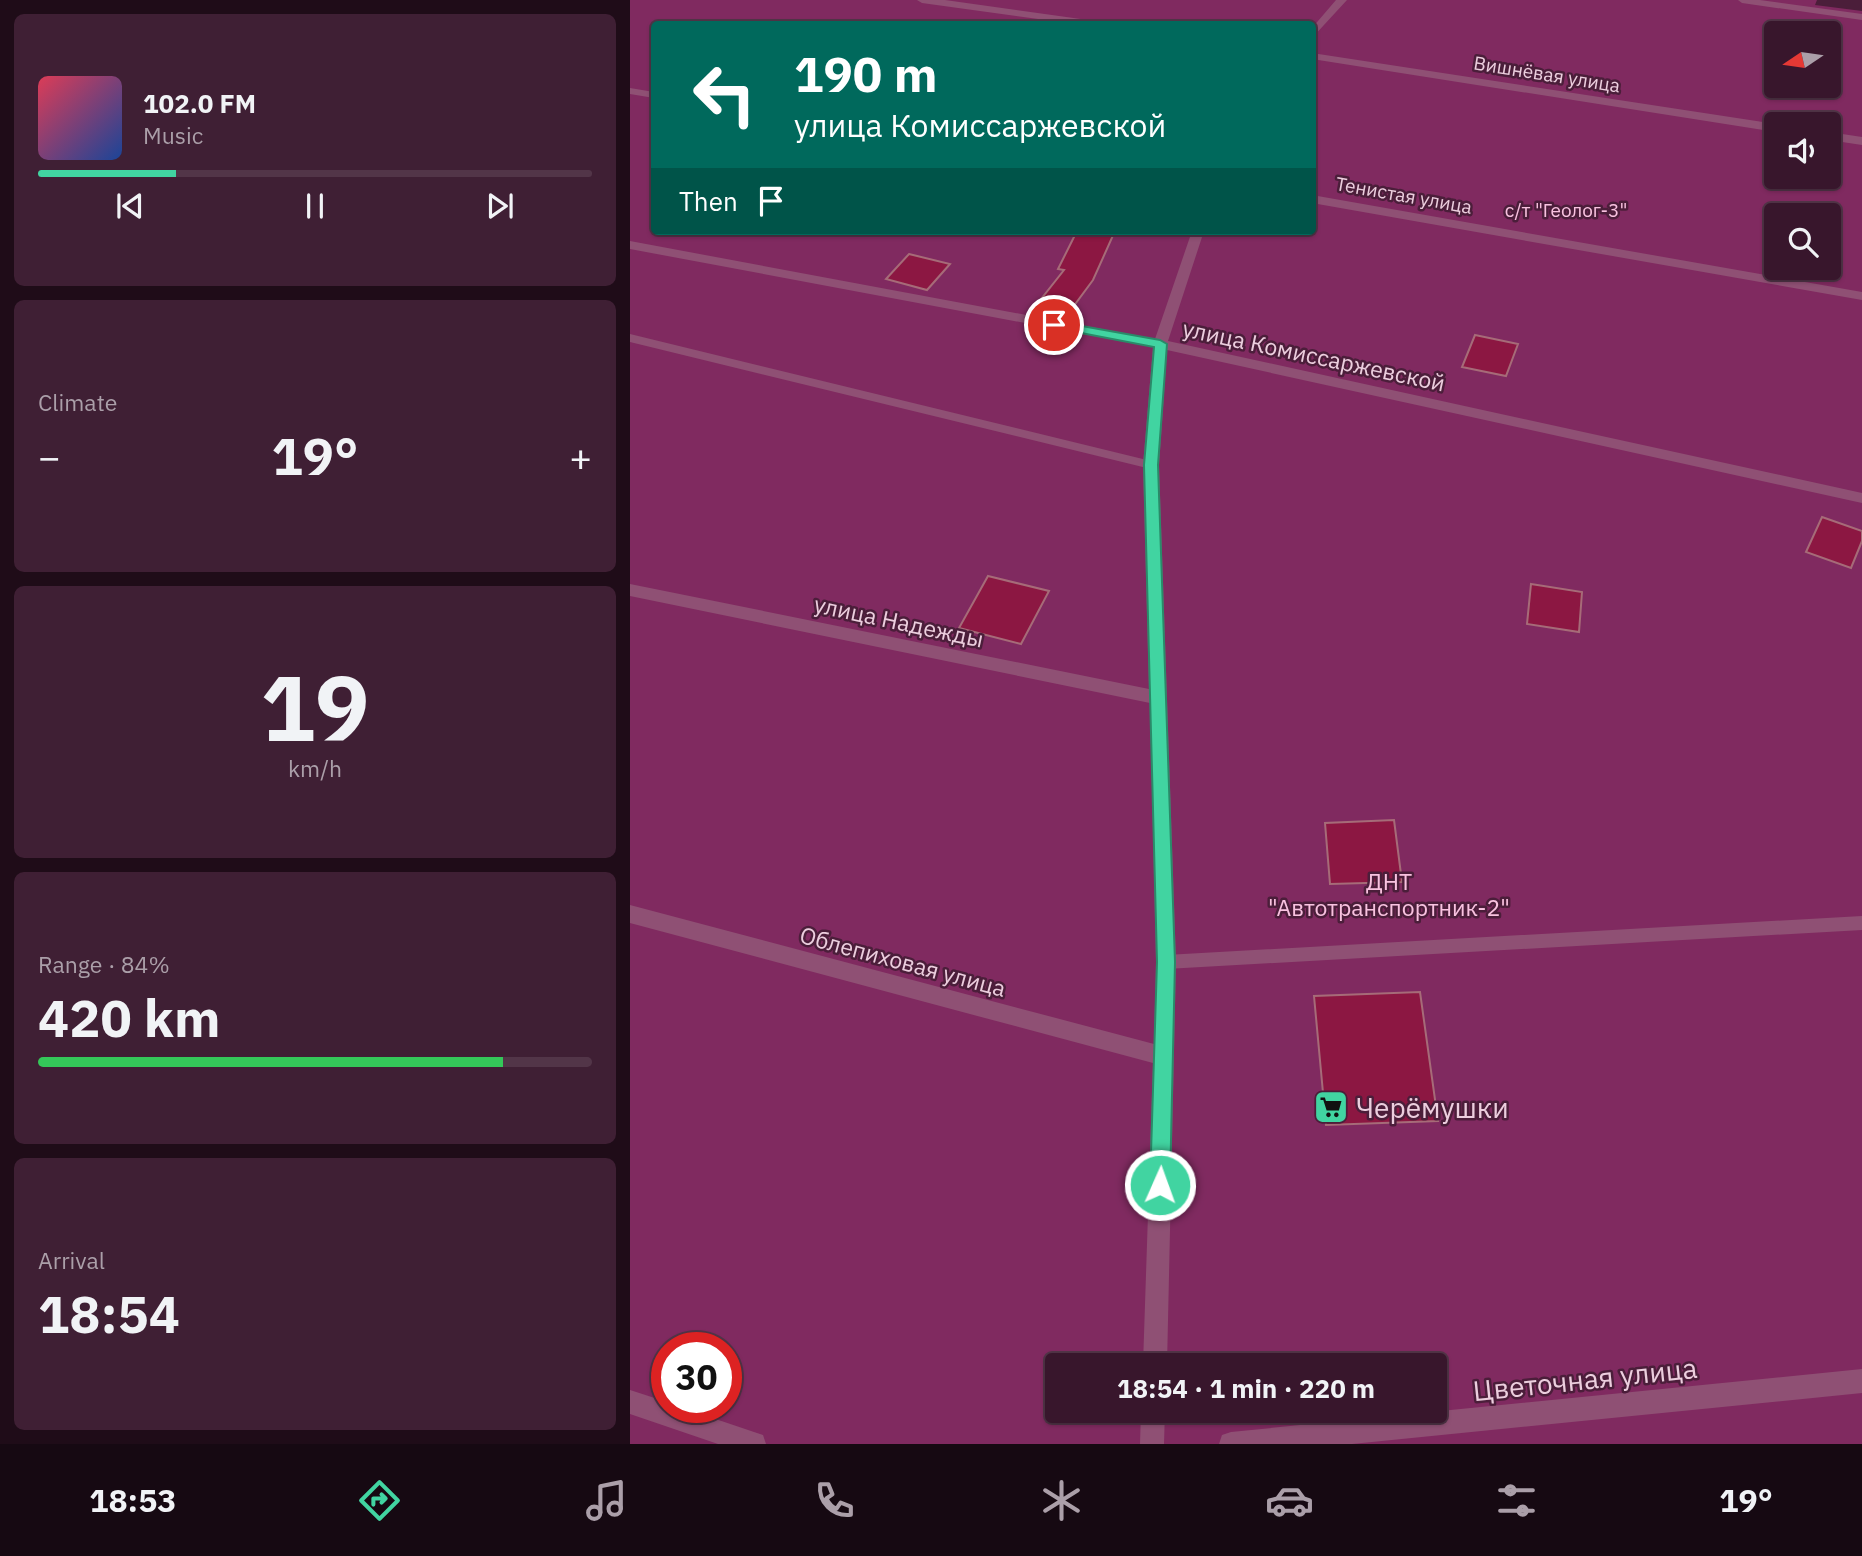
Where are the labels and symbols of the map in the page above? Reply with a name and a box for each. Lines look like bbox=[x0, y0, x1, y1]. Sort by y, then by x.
north arrow bbox=[1764, 21, 1841, 98]
street label: Вишнёвая улица bbox=[1472, 51, 1622, 97]
street label: Тенистая улица bbox=[1334, 171, 1474, 219]
park label: с/т "Геолог-3" bbox=[1505, 198, 1627, 222]
pin bbox=[1024, 295, 1084, 355]
street label: улица Комиссаржевской bbox=[1180, 313, 1448, 397]
street label: улица Надежды bbox=[811, 588, 987, 654]
park label: ДНТ "Автотранспортник-2" bbox=[1268, 866, 1510, 922]
street label: Облепиховая улица bbox=[797, 919, 1009, 1003]
supermarket icon: Черёмушки bbox=[1312, 1088, 1350, 1126]
place label: Черёмушки bbox=[1356, 1089, 1509, 1126]
position arrow bbox=[1123, 1148, 1197, 1222]
speed limit sign: 30 bbox=[651, 1332, 742, 1423]
street label: Цветочная улица bbox=[1471, 1349, 1699, 1409]

